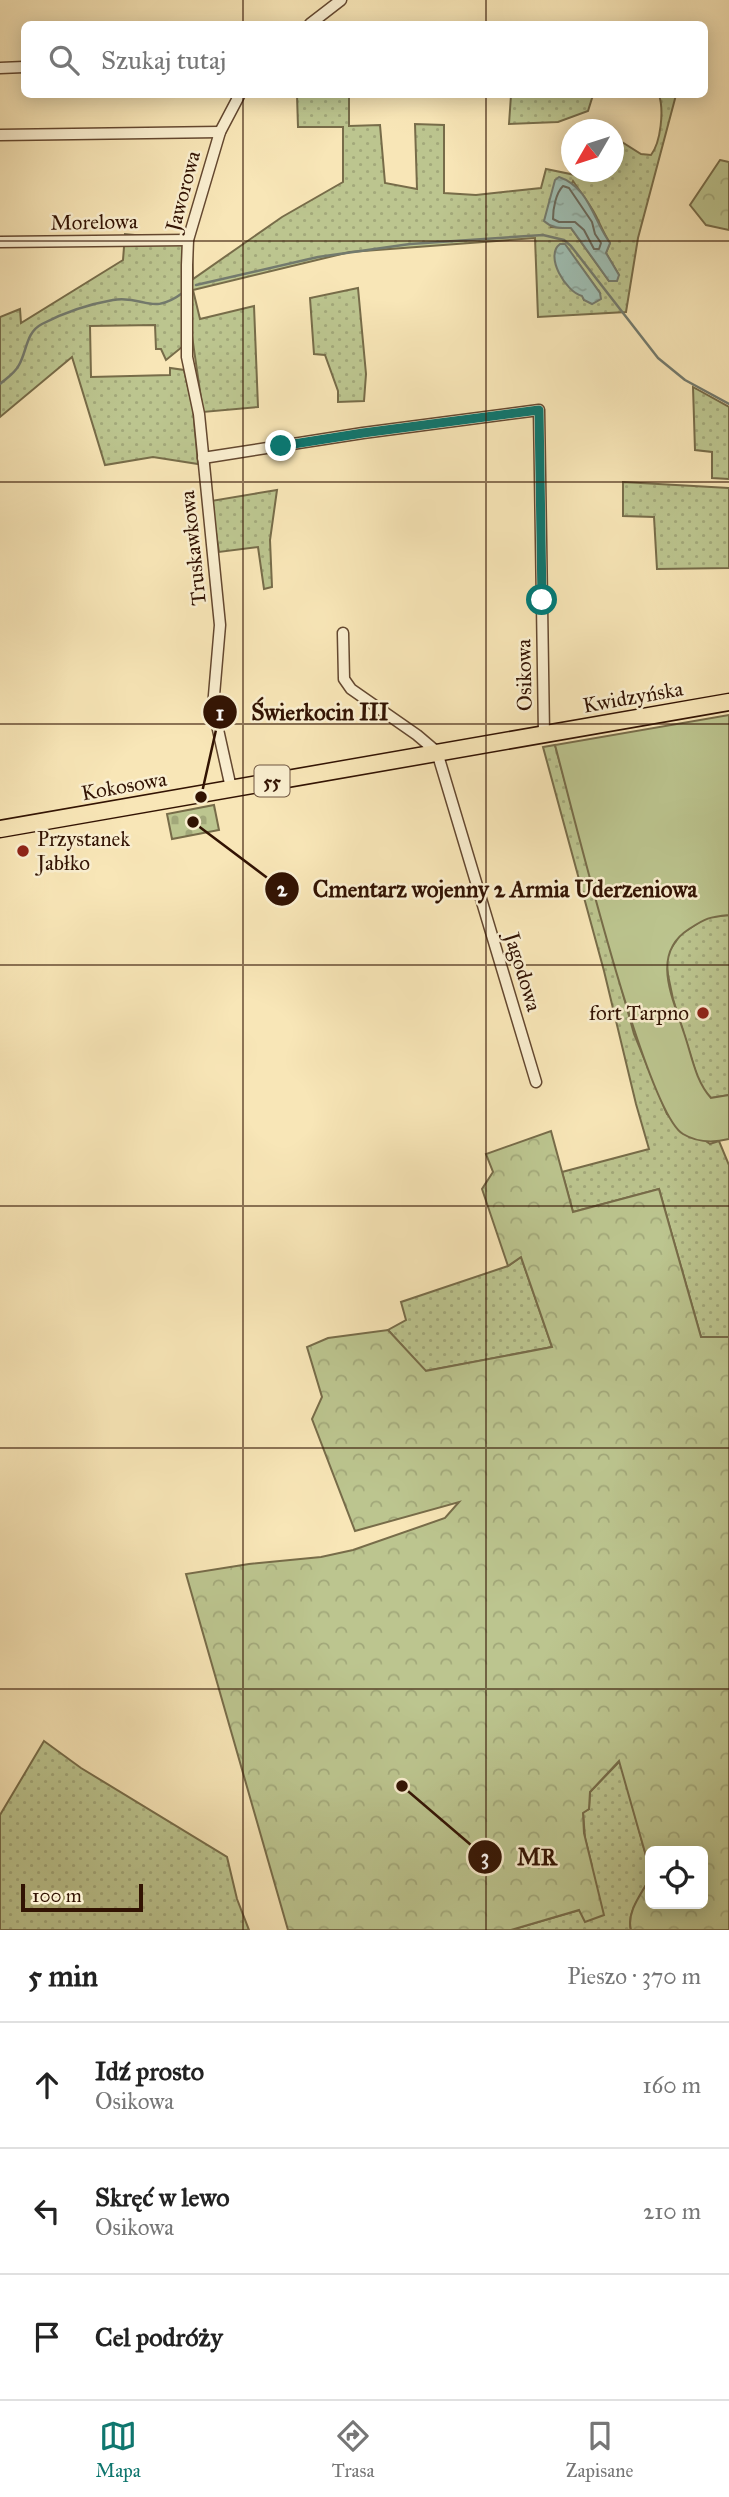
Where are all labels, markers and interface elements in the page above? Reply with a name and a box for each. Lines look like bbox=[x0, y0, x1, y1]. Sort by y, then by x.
search box bbox=[21, 21, 708, 98]
icon: search bbox=[45, 41, 83, 79]
text: Szukaj tutaj bbox=[101, 44, 226, 76]
north arrow bbox=[561, 119, 624, 182]
street label: Jaworowa bbox=[159, 148, 206, 236]
street label: Morelowa bbox=[50, 208, 138, 236]
route end bbox=[265, 430, 296, 461]
street label: Truskawkowa bbox=[174, 489, 212, 607]
route start bbox=[526, 584, 557, 615]
street label: Osikowa bbox=[510, 639, 538, 711]
street label: Kwidzyńska bbox=[581, 675, 685, 719]
callout: Świerkocin III bbox=[202, 690, 403, 734]
text: Świerkocin III bbox=[251, 696, 389, 726]
text: 1 bbox=[216, 700, 224, 726]
street label: Kokosowa bbox=[79, 766, 169, 806]
road number: 55 bbox=[254, 766, 290, 796]
place label: Przystanek Jabłko bbox=[35, 826, 130, 876]
marker: Przystanek Jabłko bbox=[15, 843, 31, 859]
callout: Cmentarz wojenny 2 Armia Uderzeniowa bbox=[264, 867, 711, 911]
text: Cmentarz wojenny 2 Armia Uderzeniowa bbox=[313, 875, 698, 904]
text: 2 bbox=[277, 876, 288, 902]
street label: Jagodowa bbox=[498, 927, 547, 1015]
place label: fort Tarpno bbox=[589, 1000, 689, 1026]
marker: fort Tarpno bbox=[695, 1005, 711, 1021]
callout: MR bbox=[468, 1835, 571, 1879]
text: MR bbox=[517, 1843, 559, 1871]
text: 3 bbox=[481, 1844, 489, 1870]
map controls bbox=[645, 1846, 708, 1909]
button: locate bbox=[645, 1846, 708, 1909]
scale bar bbox=[21, 1881, 144, 1913]
text: 100 m bbox=[32, 1884, 82, 1907]
text: 5 min bbox=[28, 1958, 98, 1994]
text: Pieszo · 370 m bbox=[567, 1962, 701, 1990]
text: Idź prosto bbox=[95, 2055, 204, 2087]
icon: ahead bbox=[28, 2066, 66, 2104]
text: 160 m bbox=[643, 2071, 701, 2099]
text: Osikowa bbox=[95, 2087, 174, 2115]
text: Skręć w lewo bbox=[95, 2181, 230, 2213]
icon: left bbox=[28, 2192, 66, 2230]
text: 210 m bbox=[643, 2197, 701, 2225]
text: Osikowa bbox=[95, 2213, 174, 2241]
icon: arrive bbox=[28, 2318, 66, 2356]
text: Cel podróży bbox=[95, 2321, 223, 2353]
tab: Mapa bbox=[96, 2417, 141, 2482]
tab: Trasa bbox=[332, 2417, 375, 2482]
tab: Zapisane bbox=[566, 2417, 633, 2482]

